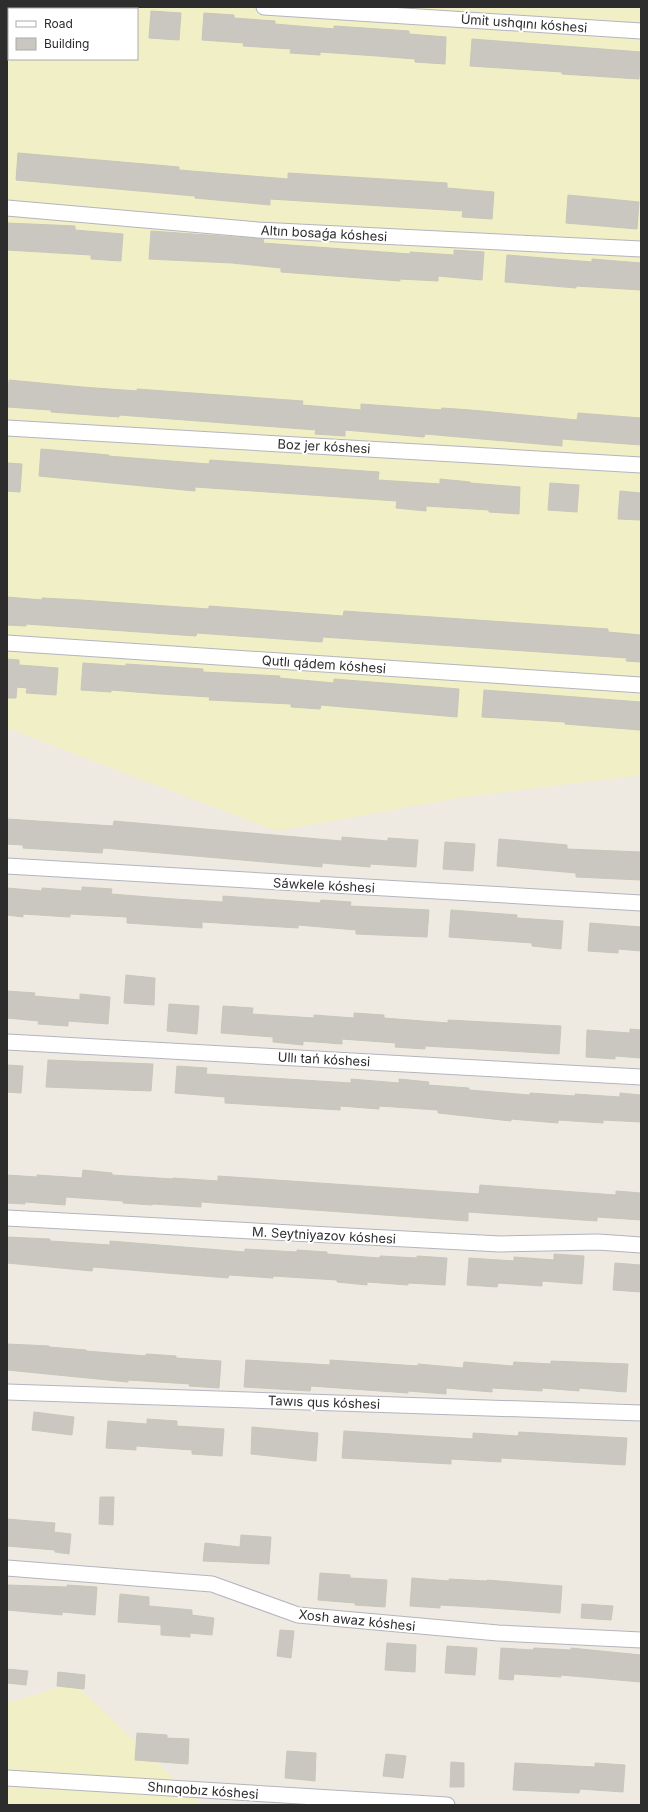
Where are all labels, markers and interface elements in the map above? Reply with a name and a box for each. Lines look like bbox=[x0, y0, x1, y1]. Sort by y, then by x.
legend bbox=[8, 8, 138, 60]
street label: Úmit ushqını kóshesi bbox=[460, 11, 588, 35]
text: Road bbox=[44, 16, 73, 31]
text: Building bbox=[44, 36, 89, 51]
street label: Altın bosaǵa kóshesi bbox=[260, 222, 388, 244]
street label: Boz jer kóshesi bbox=[277, 436, 371, 456]
street label: Qutlı qádem kóshesi bbox=[261, 652, 387, 676]
street label: Sáwkele kóshesi bbox=[273, 874, 375, 896]
street label: Ullı tań kóshesi bbox=[277, 1049, 371, 1069]
street label: M. Seytniyazov kóshesi bbox=[252, 1223, 396, 1247]
street label: Tawıs qus kóshesi bbox=[268, 1392, 380, 1412]
street label: Xosh awaz kóshesi bbox=[298, 1606, 416, 1634]
street label: Shınqobız kóshesi bbox=[147, 1778, 259, 1802]

